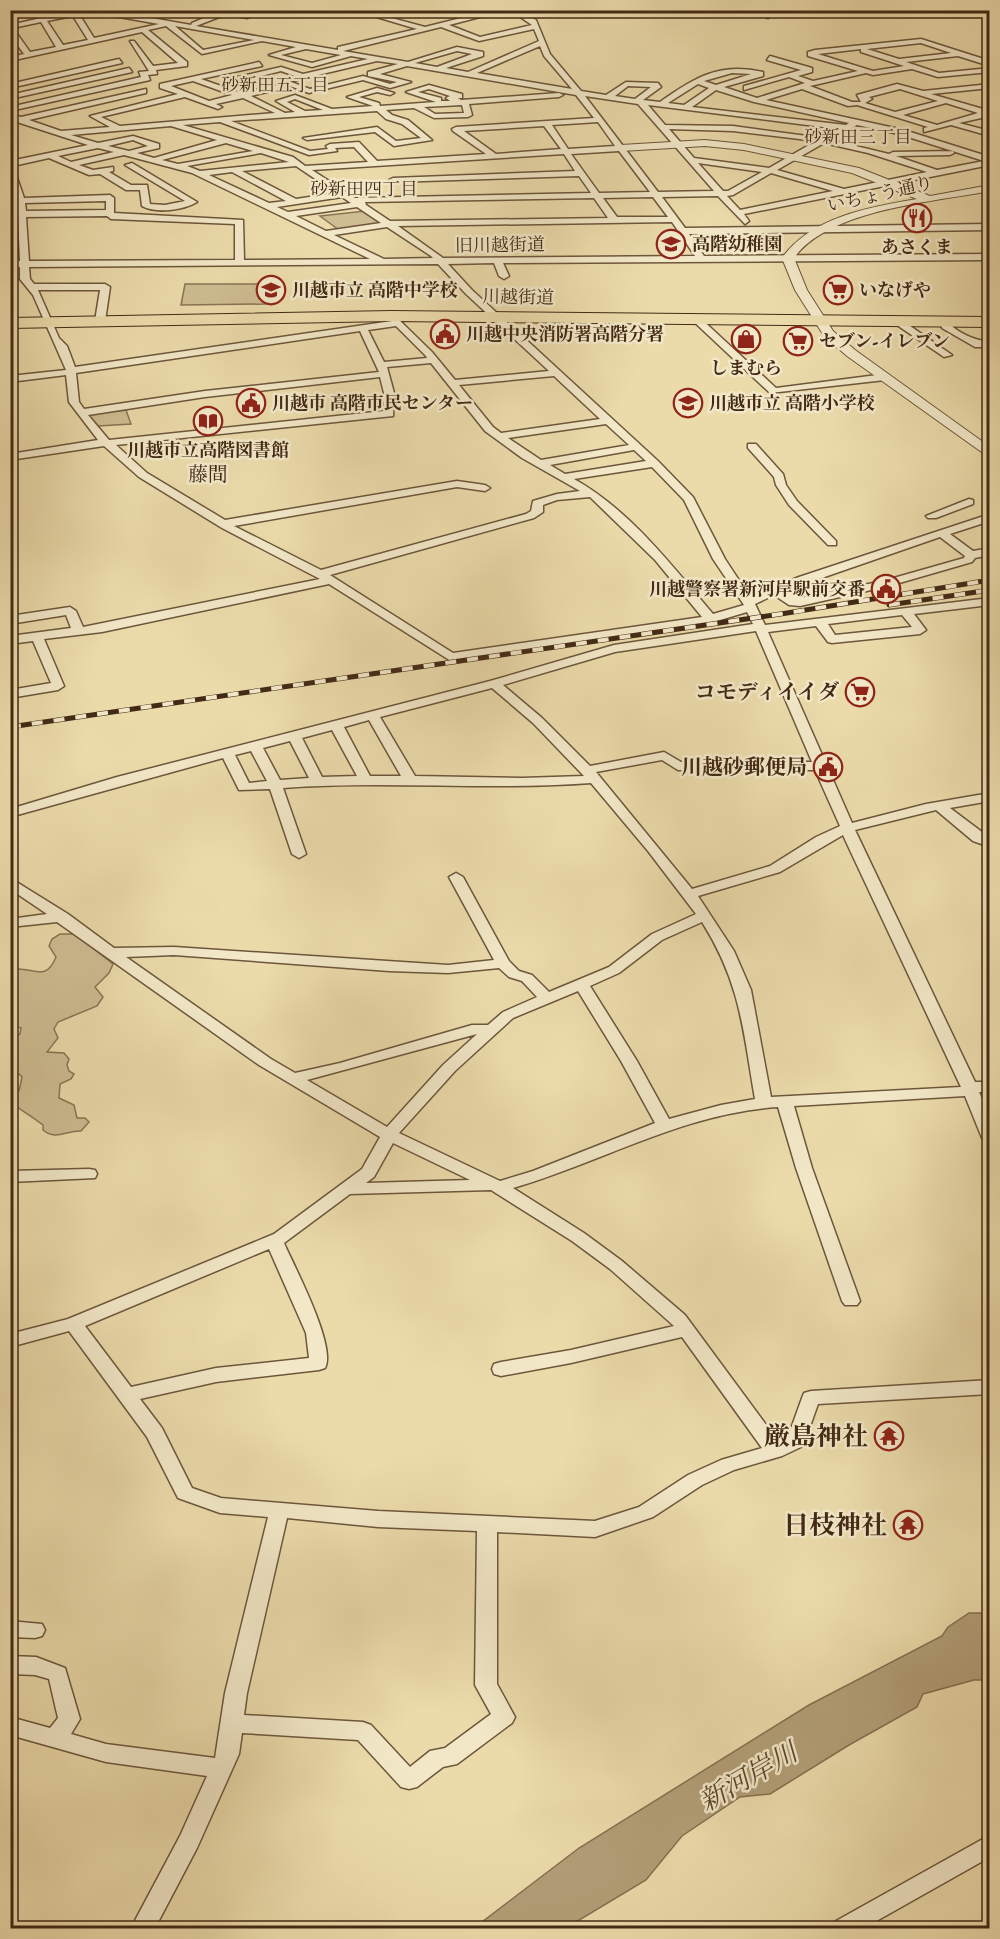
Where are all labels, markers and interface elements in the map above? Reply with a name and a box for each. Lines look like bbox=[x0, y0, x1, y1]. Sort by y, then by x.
district label: 砂新田五丁目 bbox=[221, 74, 329, 100]
district label: 砂新田三丁目 bbox=[804, 126, 912, 152]
street label: いちょう通り bbox=[825, 171, 936, 221]
district label: 砂新田四丁目 bbox=[310, 178, 418, 204]
restaurant icon: あさくま bbox=[901, 202, 933, 234]
school or university icon: 高階幼稚園 bbox=[655, 228, 687, 260]
street label: 旧川越街道 bbox=[455, 233, 545, 261]
place label: 高階幼稚園 bbox=[692, 233, 782, 259]
place label: あさくま bbox=[881, 236, 953, 262]
school or university icon: 川越市立 高階中学校 bbox=[255, 274, 287, 306]
supermarket icon: いなげや bbox=[822, 274, 854, 306]
place label: 川越市立 高階中学校 bbox=[292, 279, 458, 305]
place label: いなげや bbox=[859, 279, 931, 305]
street label: 川越街道 bbox=[482, 285, 554, 313]
public building icon: 川越中央消防署高階分署 bbox=[429, 318, 461, 350]
place label: 川越中央消防署高階分署 bbox=[466, 323, 664, 349]
shop icon: しまむら bbox=[730, 323, 762, 355]
supermarket icon: セブン-イレブン bbox=[782, 325, 814, 357]
place label: セブン-イレブン bbox=[819, 330, 950, 356]
place label: しまむら bbox=[710, 357, 782, 383]
public building icon: 川越市 高階市民センター bbox=[235, 387, 267, 419]
school or university icon: 川越市立 高階小学校 bbox=[672, 387, 704, 419]
place label: 川越市 高階市民センター bbox=[272, 392, 473, 418]
place label: 川越市立 高階小学校 bbox=[709, 392, 875, 418]
library icon: 川越市立高階図書館 bbox=[192, 405, 224, 437]
place label: 川越市立高階図書館 bbox=[127, 439, 289, 465]
district label: 藤間 bbox=[188, 462, 228, 491]
public building icon: 川越警察署新河岸駅前交番 bbox=[870, 573, 902, 605]
place label: 川越警察署新河岸駅前交番 bbox=[649, 578, 865, 604]
supermarket icon: コモディイイダ bbox=[844, 676, 876, 708]
place label: コモディイイダ bbox=[695, 679, 839, 709]
public building icon: 川越砂郵便局 bbox=[812, 751, 844, 783]
place label: 川越砂郵便局 bbox=[681, 754, 807, 784]
place label: 厳島神社 bbox=[764, 1420, 868, 1457]
temple icon: 厳島神社 bbox=[873, 1420, 905, 1452]
place label: 日枝神社 bbox=[783, 1509, 887, 1546]
temple icon: 日枝神社 bbox=[892, 1509, 924, 1541]
water label: 新河岸川 bbox=[693, 1734, 808, 1823]

